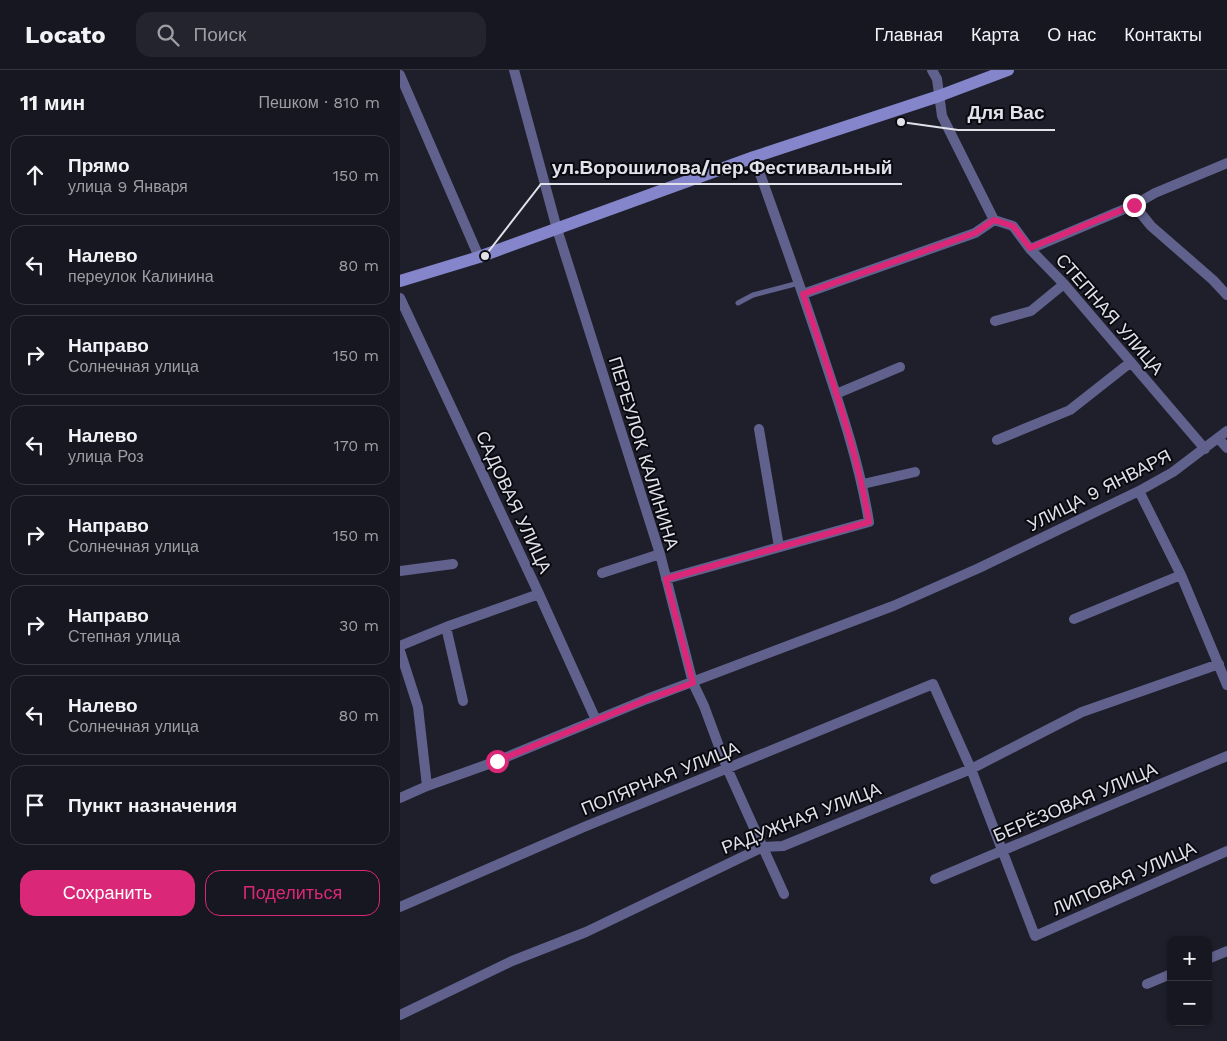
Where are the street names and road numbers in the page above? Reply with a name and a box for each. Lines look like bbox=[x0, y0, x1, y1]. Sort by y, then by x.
street label: СТЕПНАЯ УЛИЦА bbox=[1052, 249, 1168, 379]
street label: ПЕРЕУЛОК КАЛИНИНА bbox=[605, 354, 683, 552]
street label: САДОВАЯ УЛИЦА bbox=[472, 427, 556, 577]
street label: УЛИЦА 9 ЯНВАРЯ bbox=[1024, 445, 1174, 535]
street label: ПОЛЯРНАЯ УЛИЦА bbox=[578, 737, 742, 819]
street label: БЕРЁЗОВАЯ УЛИЦА bbox=[990, 758, 1160, 846]
street label: РАДУЖНАЯ УЛИЦА bbox=[718, 778, 884, 858]
street label: ЛИПОВАЯ УЛИЦА bbox=[1049, 837, 1199, 919]

